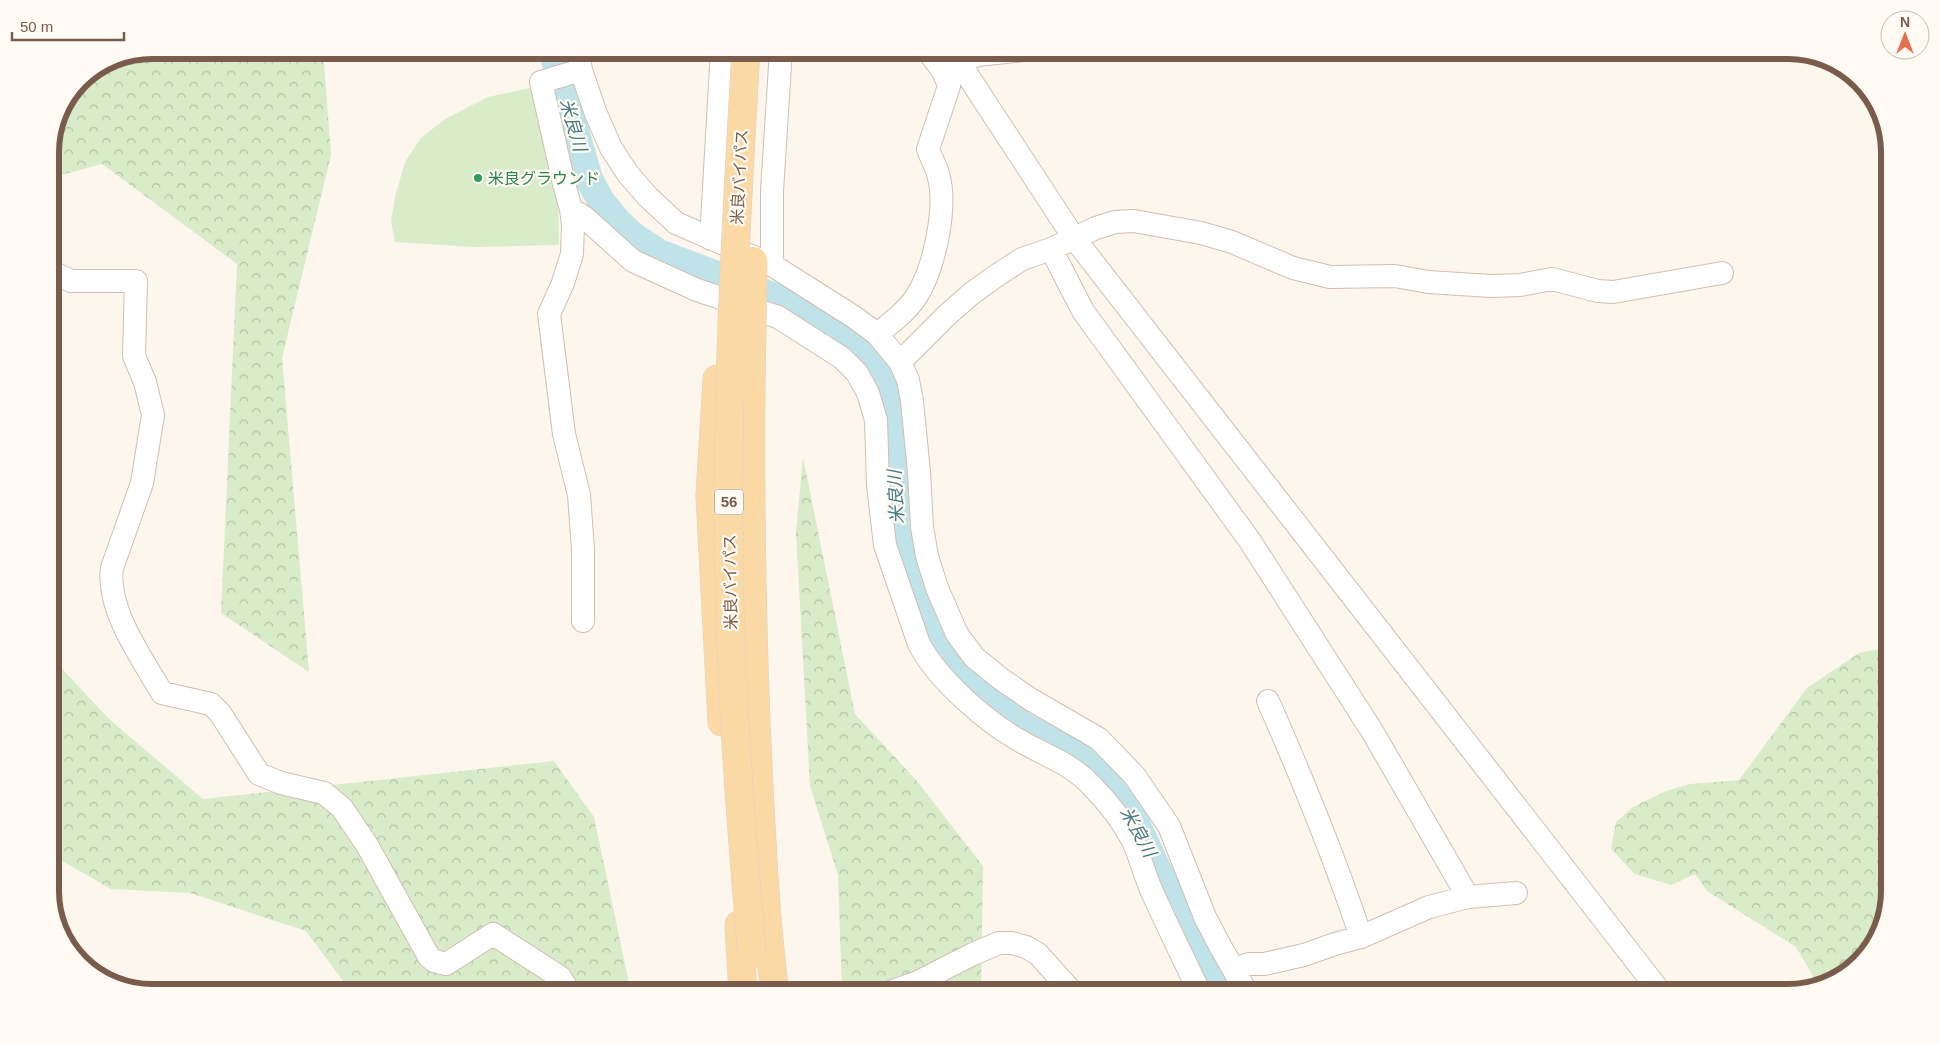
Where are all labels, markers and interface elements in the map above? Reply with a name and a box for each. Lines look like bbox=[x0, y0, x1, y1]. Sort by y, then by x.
scale bar bbox=[12, 10, 125, 42]
north arrow bbox=[1880, 10, 1930, 60]
text: N bbox=[1900, 14, 1910, 30]
text: 50 m bbox=[20, 18, 53, 35]
water label: 米良川 bbox=[556, 96, 591, 156]
street label: 米良バイパス bbox=[729, 129, 750, 225]
place label: 米良グラウンド bbox=[488, 170, 600, 187]
marker: 米良グラウンド bbox=[472, 172, 484, 184]
water label: 米良川 bbox=[884, 468, 907, 524]
road number: 56 bbox=[715, 490, 743, 514]
street label: 米良バイパス bbox=[721, 534, 740, 630]
water label: 米良川 bbox=[1116, 804, 1161, 862]

